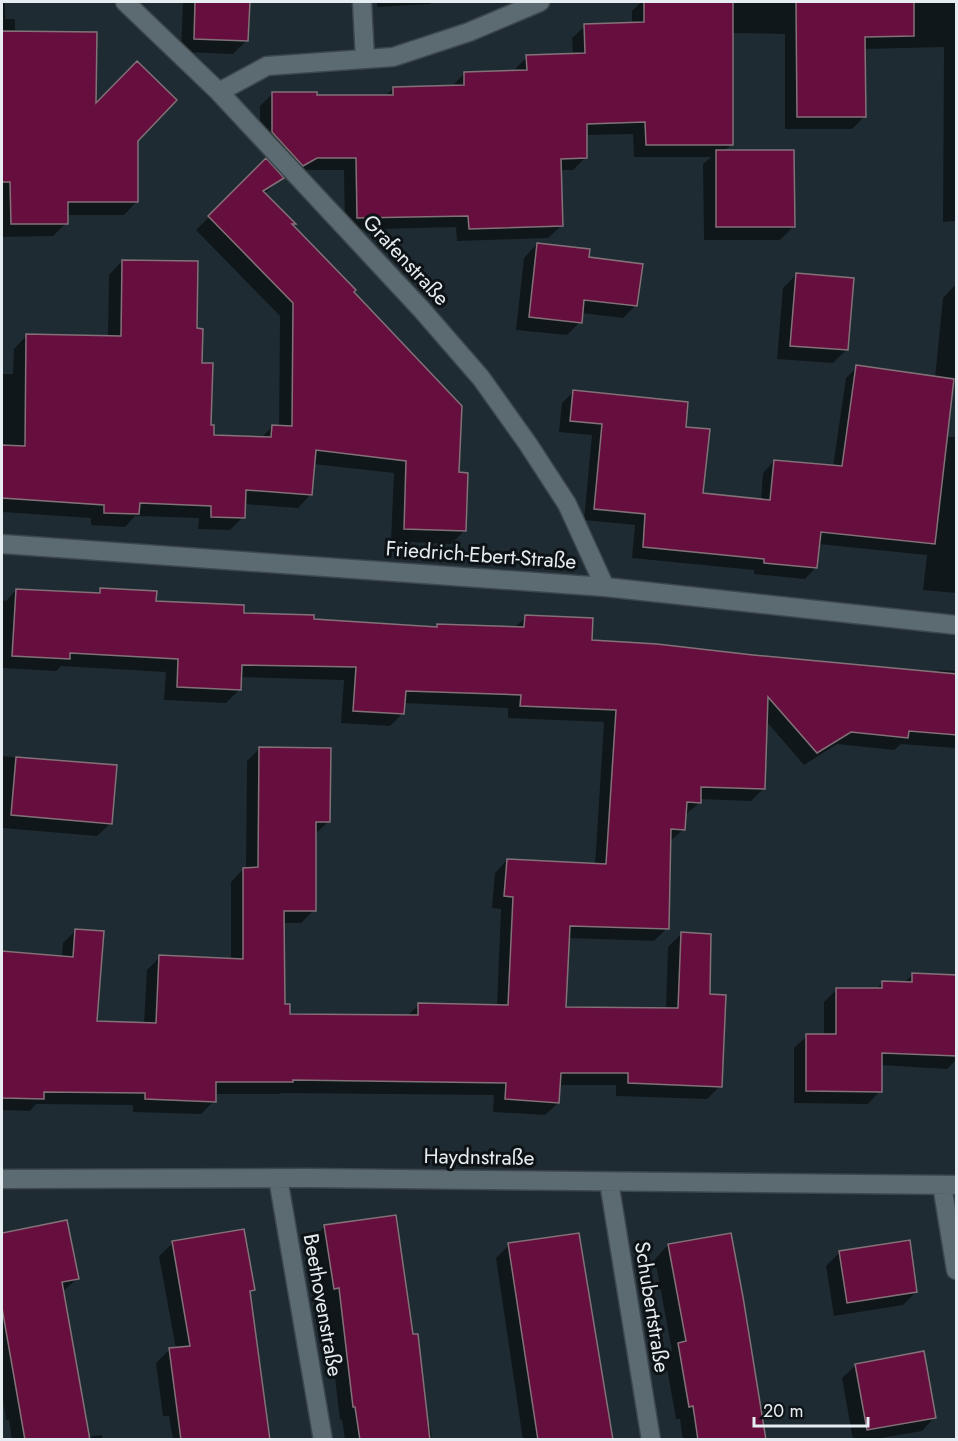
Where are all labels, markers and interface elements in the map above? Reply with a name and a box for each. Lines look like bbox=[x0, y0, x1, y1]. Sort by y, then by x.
street label: Grafenstraße bbox=[356, 208, 456, 312]
street label: Friedrich-Ebert-Straße bbox=[385, 533, 578, 577]
street label: Haydnstraße bbox=[423, 1141, 535, 1173]
street label: Beethovenstraße bbox=[296, 1231, 350, 1379]
street label: Schubertstraße bbox=[627, 1239, 677, 1375]
scale bar bbox=[754, 1390, 868, 1428]
text: 20 m bbox=[763, 1398, 803, 1424]

